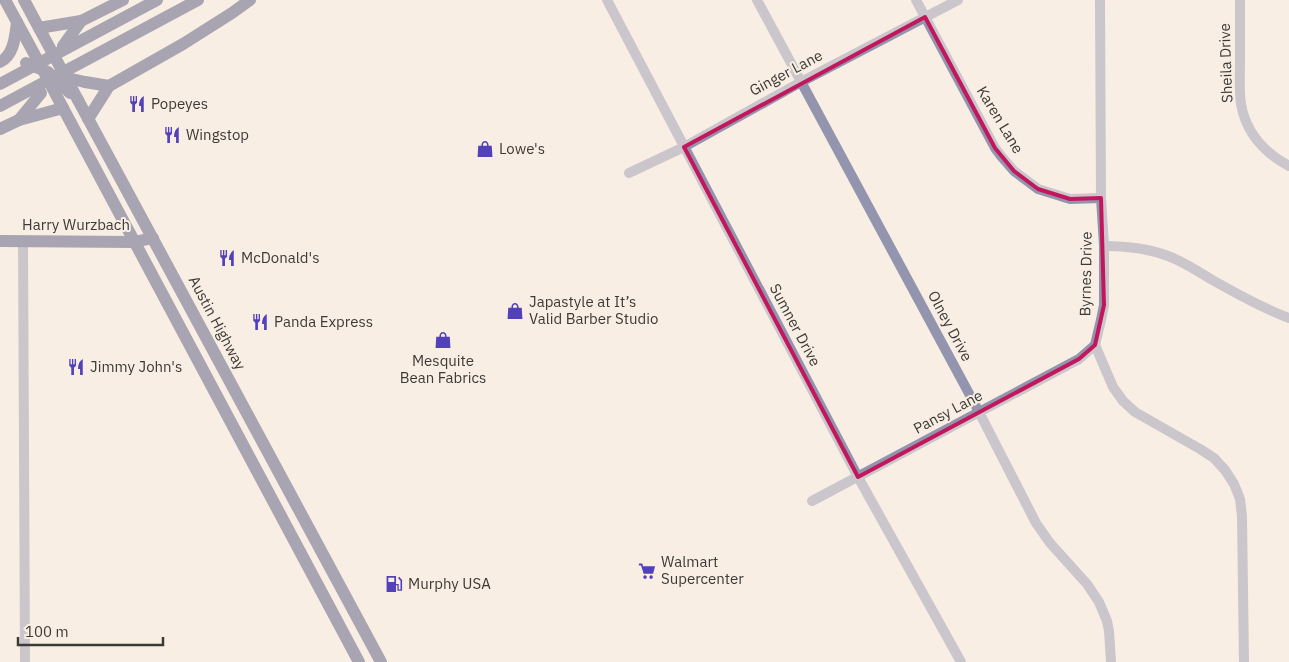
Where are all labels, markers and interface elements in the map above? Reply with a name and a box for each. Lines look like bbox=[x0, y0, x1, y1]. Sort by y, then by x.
street label: Sheila Drive bbox=[1215, 23, 1236, 103]
street label: Ginger Lane bbox=[746, 45, 826, 100]
street label: Karen Lane bbox=[973, 83, 1028, 157]
restaurant icon: Popeyes bbox=[127, 94, 147, 114]
place label: Popeyes bbox=[151, 94, 208, 113]
restaurant icon: Wingstop bbox=[162, 125, 182, 145]
place label: Wingstop bbox=[186, 125, 249, 144]
shop icon: Lowe's bbox=[475, 139, 495, 159]
place label: Lowe's bbox=[499, 139, 545, 158]
street label: Harry Wurzbach bbox=[22, 215, 130, 234]
street label: Byrnes Drive bbox=[1075, 231, 1096, 317]
restaurant icon: McDonald's bbox=[217, 248, 237, 268]
place label: McDonald's bbox=[241, 248, 319, 267]
street label: Austin Highway bbox=[185, 272, 250, 374]
street label: Sumner Drive bbox=[766, 280, 825, 369]
street label: Olney Drive bbox=[924, 287, 977, 364]
place label: Japastyle at It’s Valid Barber Studio bbox=[529, 292, 658, 328]
shop icon: Japastyle at It’s Valid Barber Studio bbox=[505, 301, 525, 321]
restaurant icon: Panda Express bbox=[250, 312, 270, 332]
place label: Panda Express bbox=[274, 312, 373, 331]
shop icon: Mesquite Bean Fabrics bbox=[433, 330, 453, 350]
place label: Mesquite Bean Fabrics bbox=[400, 351, 486, 387]
restaurant icon: Jimmy John's bbox=[66, 357, 86, 377]
place label: Jimmy John's bbox=[90, 357, 182, 376]
street label: Pansy Lane bbox=[910, 385, 986, 438]
place label: Walmart Supercenter bbox=[661, 552, 744, 588]
supermarket icon: Walmart Supercenter bbox=[637, 561, 657, 581]
fuel station icon: Murphy USA bbox=[384, 574, 404, 594]
place label: Murphy USA bbox=[408, 574, 491, 593]
scale bar bbox=[18, 614, 162, 646]
text: 100 m bbox=[25, 622, 69, 641]

